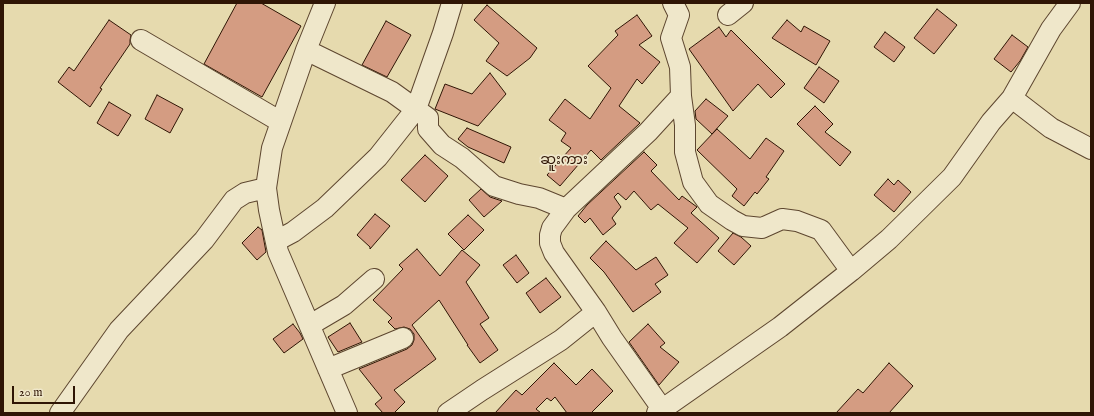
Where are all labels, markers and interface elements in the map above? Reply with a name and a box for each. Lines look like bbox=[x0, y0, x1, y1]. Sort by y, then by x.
district label: ဆူးကား bbox=[540, 153, 588, 169]
scale bar bbox=[14, 378, 77, 404]
text: 20 m bbox=[19, 385, 42, 400]

